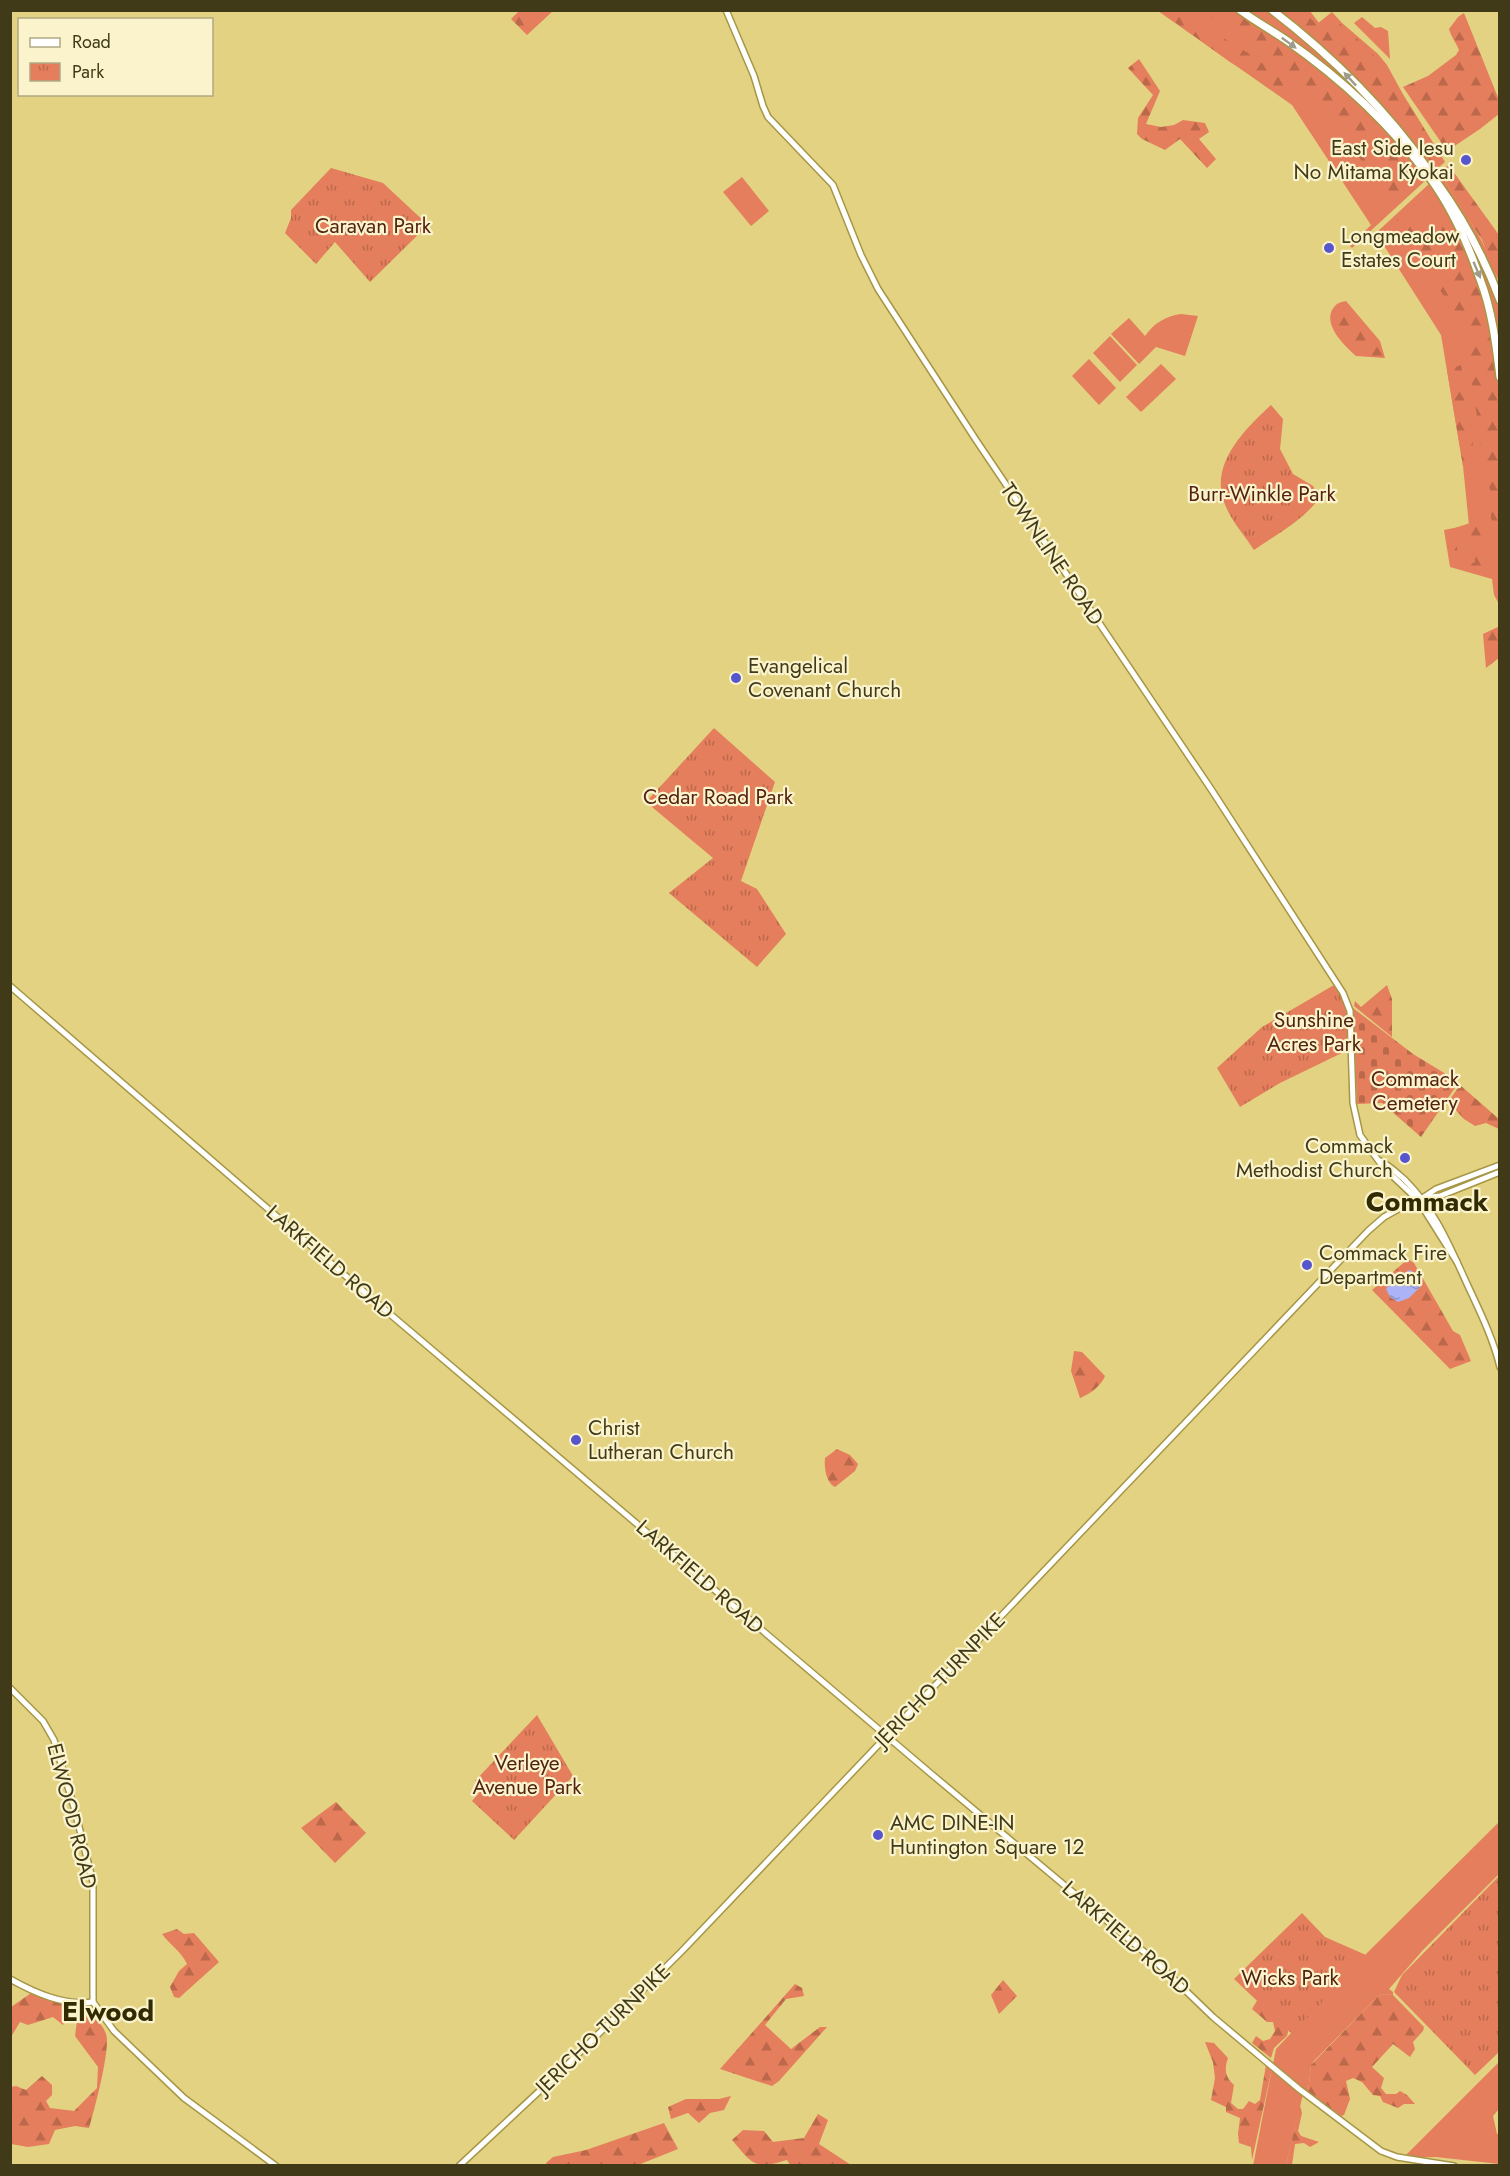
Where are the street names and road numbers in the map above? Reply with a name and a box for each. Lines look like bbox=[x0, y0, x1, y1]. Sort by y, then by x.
street label: TOWNLINE ROAD bbox=[993, 477, 1111, 631]
street label: LARKFIELD ROAD bbox=[260, 1198, 400, 1326]
street label: LARKFIELD ROAD bbox=[630, 1513, 770, 1641]
street label: JERICHO TURNPIKE bbox=[866, 1606, 1012, 1756]
street label: ELWOOD ROAD bbox=[39, 1740, 105, 1892]
street label: LARKFIELD ROAD bbox=[1056, 1874, 1196, 2002]
street label: JERICHO TURNPIKE bbox=[527, 1957, 677, 2103]

